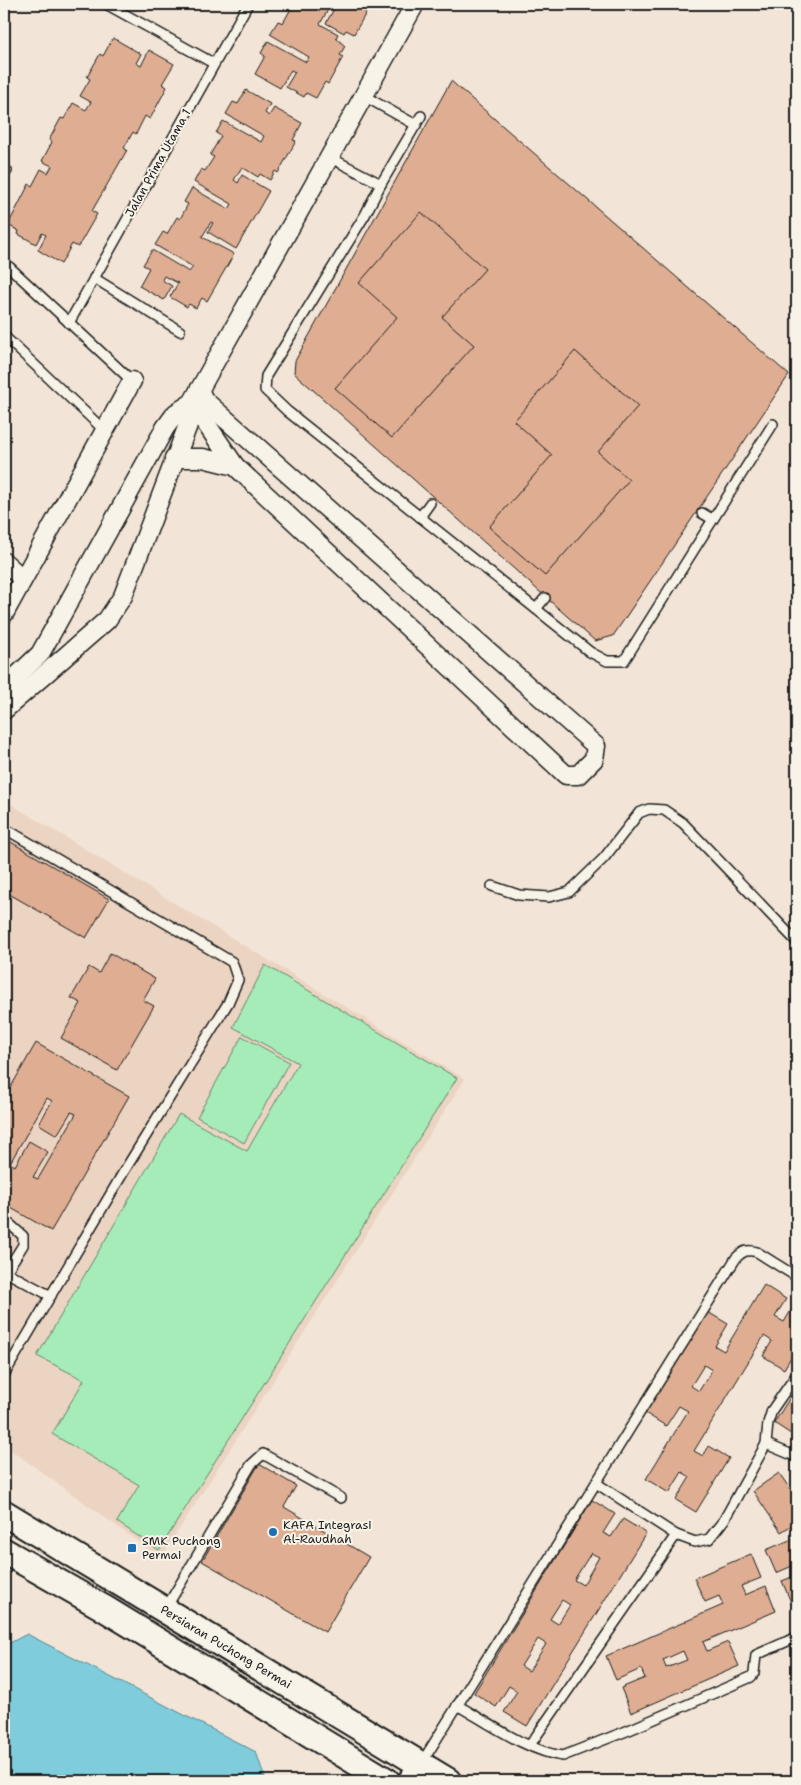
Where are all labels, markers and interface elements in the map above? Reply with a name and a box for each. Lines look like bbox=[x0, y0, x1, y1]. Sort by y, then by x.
street label: Jalan Prima Utama 1 bbox=[122, 106, 194, 220]
place label: KAFA Integrasi Al-Raudhah bbox=[283, 1517, 372, 1547]
marker: KAFA Integrasi Al-Raudhah bbox=[267, 1526, 279, 1538]
place label: SMK Puchong Permai bbox=[142, 1533, 221, 1563]
marker: SMK Puchong Permai bbox=[126, 1542, 138, 1554]
street label: Persiaran Puchong Permai bbox=[157, 1601, 295, 1693]

